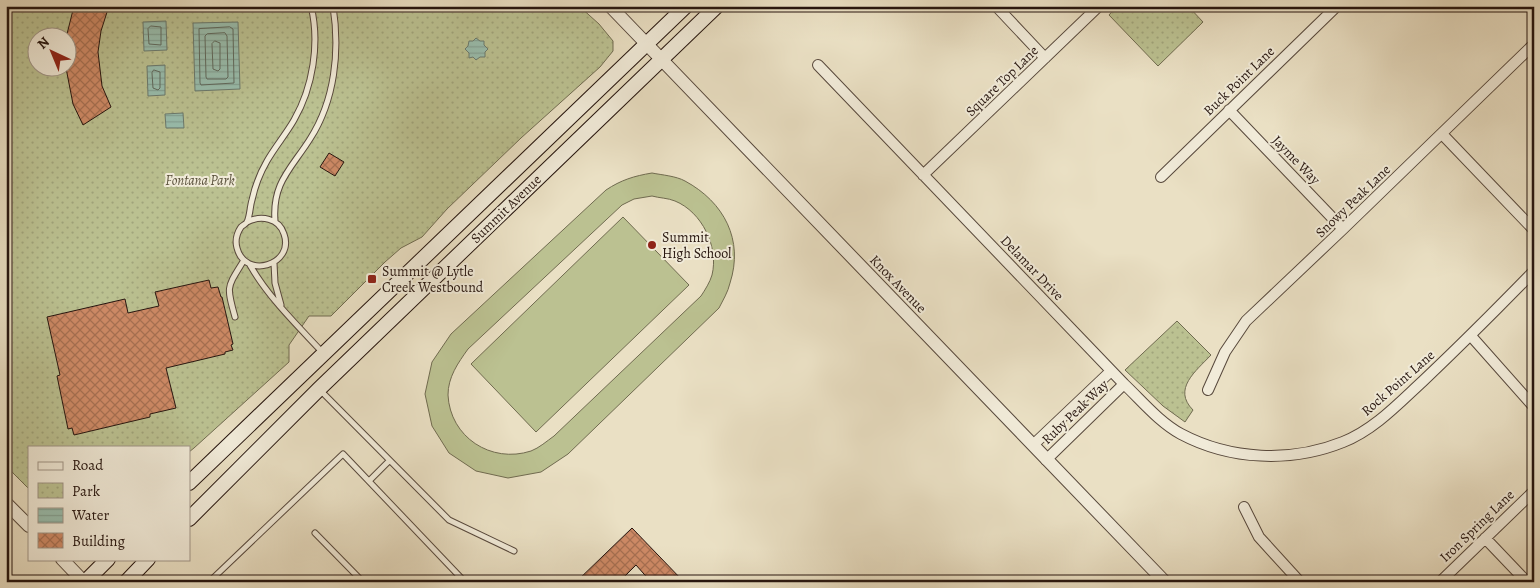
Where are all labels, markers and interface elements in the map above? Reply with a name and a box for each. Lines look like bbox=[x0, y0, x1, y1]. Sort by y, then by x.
north arrow bbox=[28, 28, 78, 78]
text: N bbox=[33, 33, 54, 53]
street label: Square Top Lane bbox=[962, 41, 1042, 121]
street label: Buck Point Lane bbox=[1199, 42, 1279, 120]
street label: Jayme Way bbox=[1268, 131, 1325, 189]
street label: Snowy Peak Lane bbox=[1311, 160, 1395, 242]
street label: Summit Avenue bbox=[467, 170, 545, 248]
park label: Fontana Park bbox=[165, 171, 235, 190]
place label: Summit High School bbox=[662, 228, 732, 263]
street label: Delamar Drive bbox=[996, 231, 1068, 305]
marker: Summit High School bbox=[646, 239, 658, 251]
street label: Knox Avenue bbox=[865, 251, 931, 317]
place label: Summit @ Lytle Creek Westbound bbox=[382, 262, 484, 297]
marker: Summit @ Lytle Creek Westbound bbox=[366, 273, 378, 285]
street label: Rock Point Lane bbox=[1357, 346, 1439, 420]
street label: Ruby Peak Way bbox=[1038, 375, 1113, 449]
legend bbox=[28, 446, 190, 560]
text: Road bbox=[72, 455, 104, 475]
text: Park bbox=[72, 481, 101, 501]
street label: Iron Spring Lane bbox=[1436, 486, 1518, 566]
text: Water bbox=[71, 505, 109, 525]
text: Building bbox=[72, 531, 125, 551]

